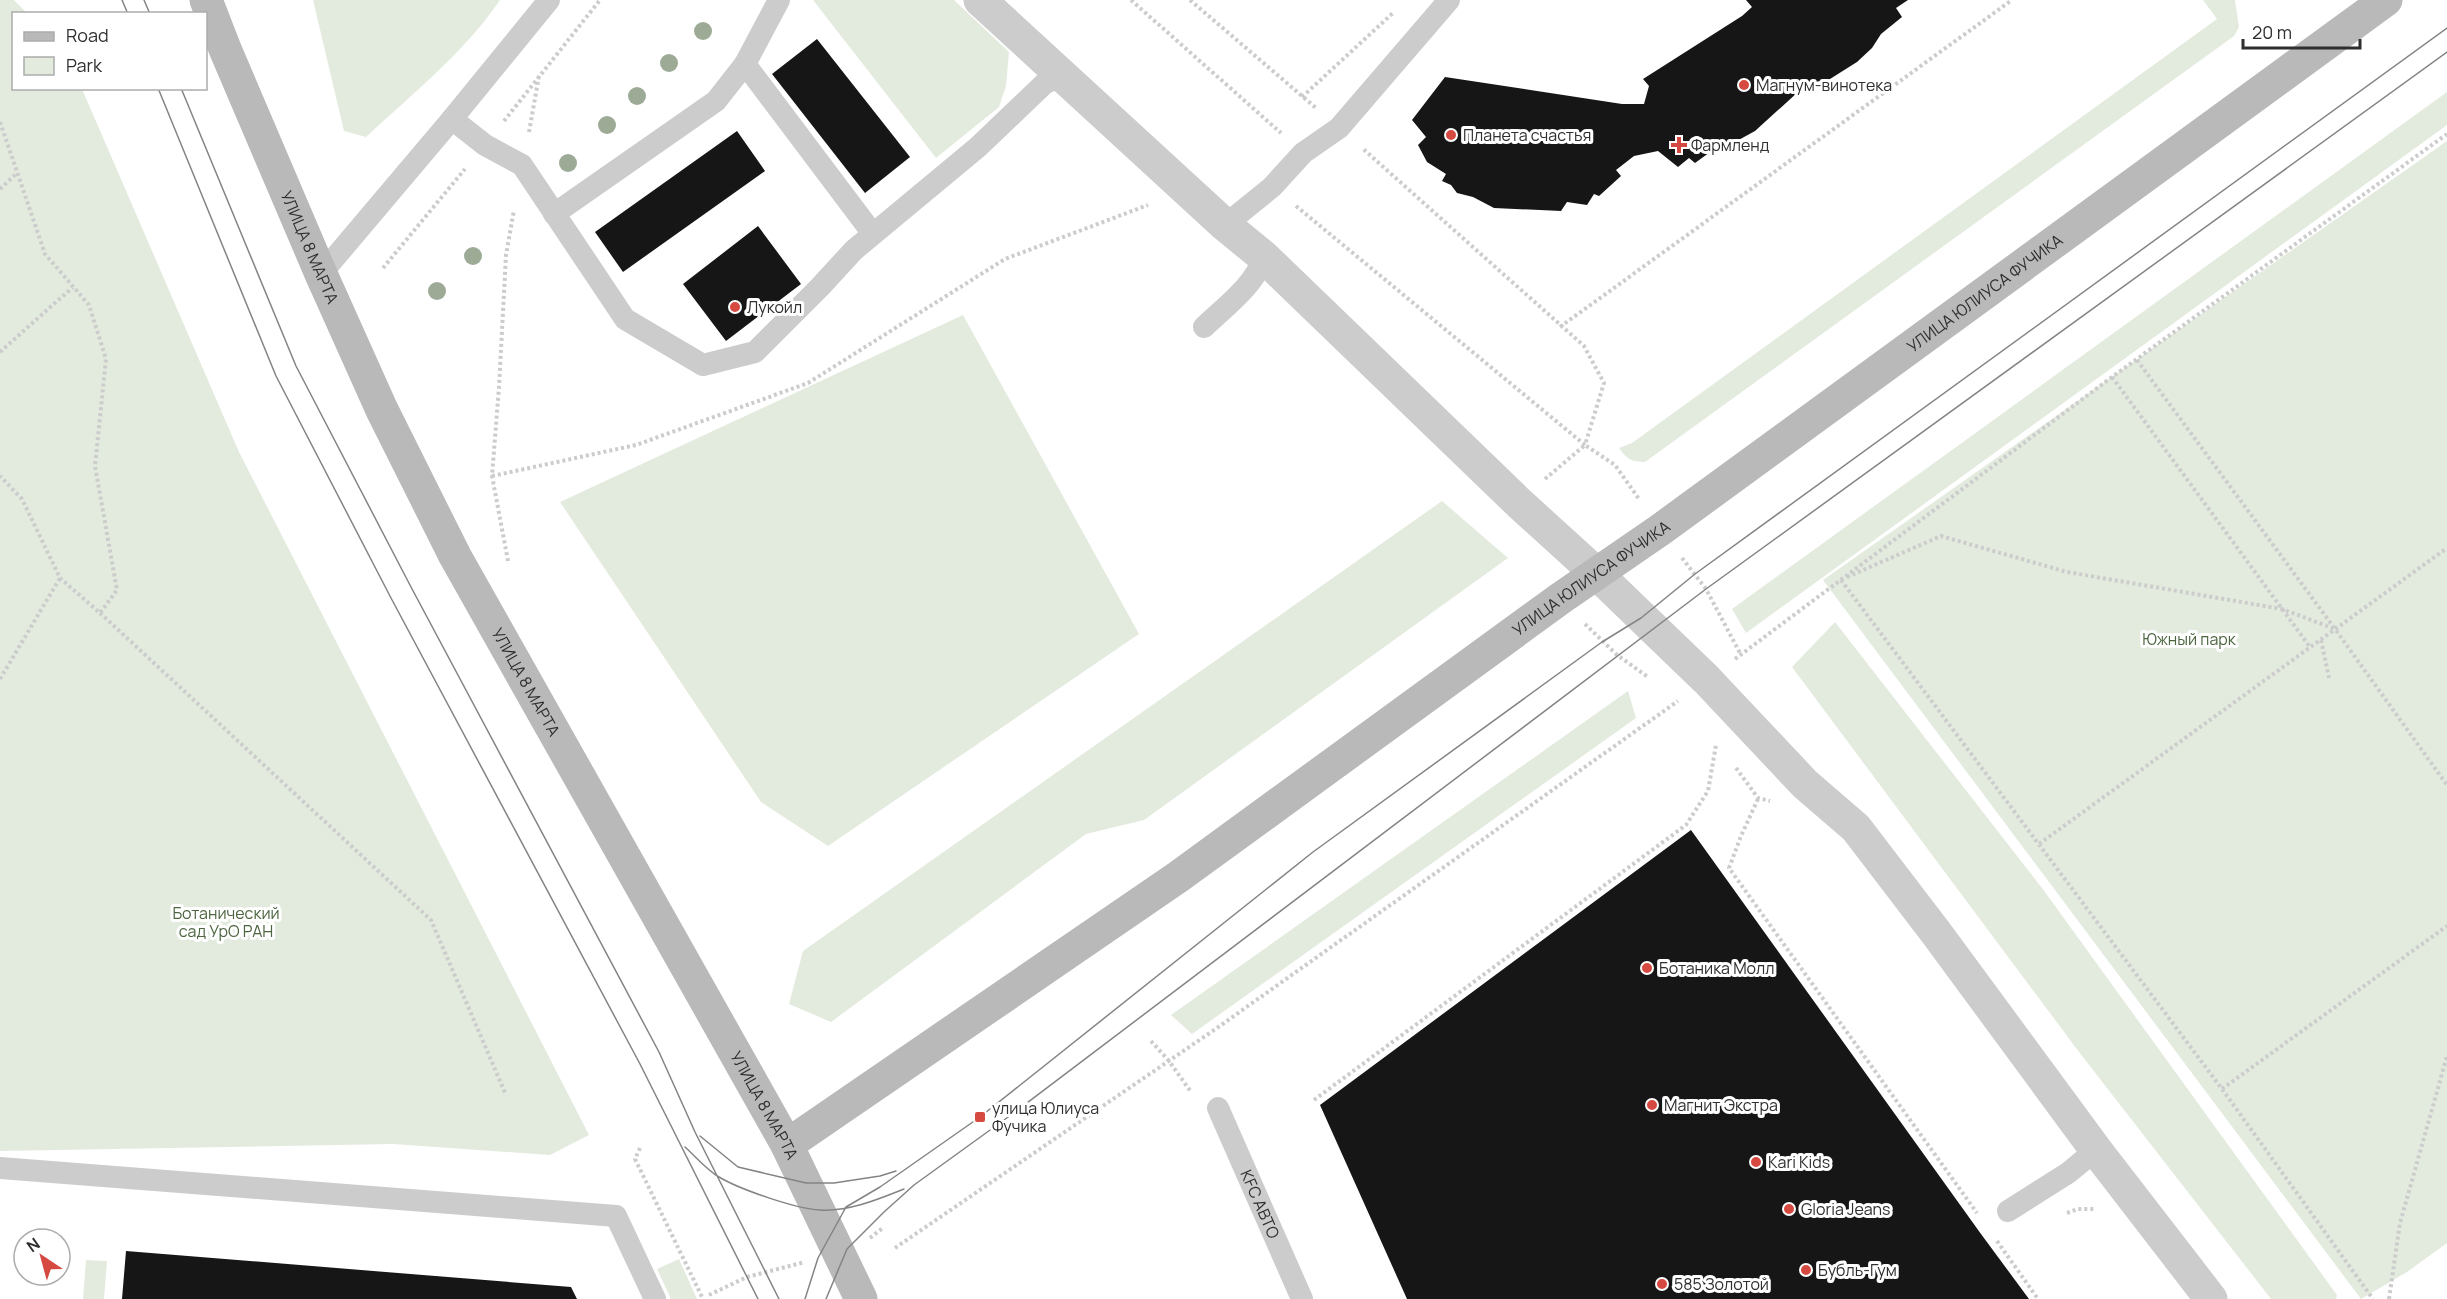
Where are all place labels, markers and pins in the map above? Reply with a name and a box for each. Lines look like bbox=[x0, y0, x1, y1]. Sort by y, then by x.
place label: Магнум-винотека bbox=[1756, 74, 1892, 96]
marker: Магнум-винотека bbox=[1737, 78, 1751, 92]
place label: Планета счастья bbox=[1463, 124, 1591, 146]
marker: Планета счастья bbox=[1444, 128, 1458, 142]
place label: Фармленд bbox=[1691, 134, 1770, 156]
marker: Фармленд bbox=[1672, 138, 1686, 152]
place label: Лукойл bbox=[747, 296, 802, 318]
marker: Лукойл bbox=[728, 300, 742, 314]
place label: Ботаника Молл bbox=[1659, 957, 1775, 979]
marker: Ботаника Молл bbox=[1640, 961, 1654, 975]
place label: Магнит Экстра bbox=[1664, 1094, 1778, 1116]
place label: улица Юлиуса Фучика bbox=[992, 1097, 1099, 1137]
marker: Магнит Экстра bbox=[1645, 1098, 1659, 1112]
marker: улица Юлиуса Фучика bbox=[973, 1110, 987, 1124]
place label: Kari Kids bbox=[1768, 1151, 1830, 1173]
marker: Kari Kids bbox=[1749, 1155, 1763, 1169]
place label: Gloria Jeans bbox=[1801, 1198, 1890, 1220]
marker: Gloria Jeans bbox=[1782, 1202, 1796, 1216]
place label: Бубль-Гум bbox=[1818, 1259, 1897, 1281]
marker: Бубль-Гум bbox=[1799, 1263, 1813, 1277]
place label: 585 Золотой bbox=[1674, 1273, 1769, 1295]
marker: 585 Золотой bbox=[1655, 1277, 1669, 1291]

